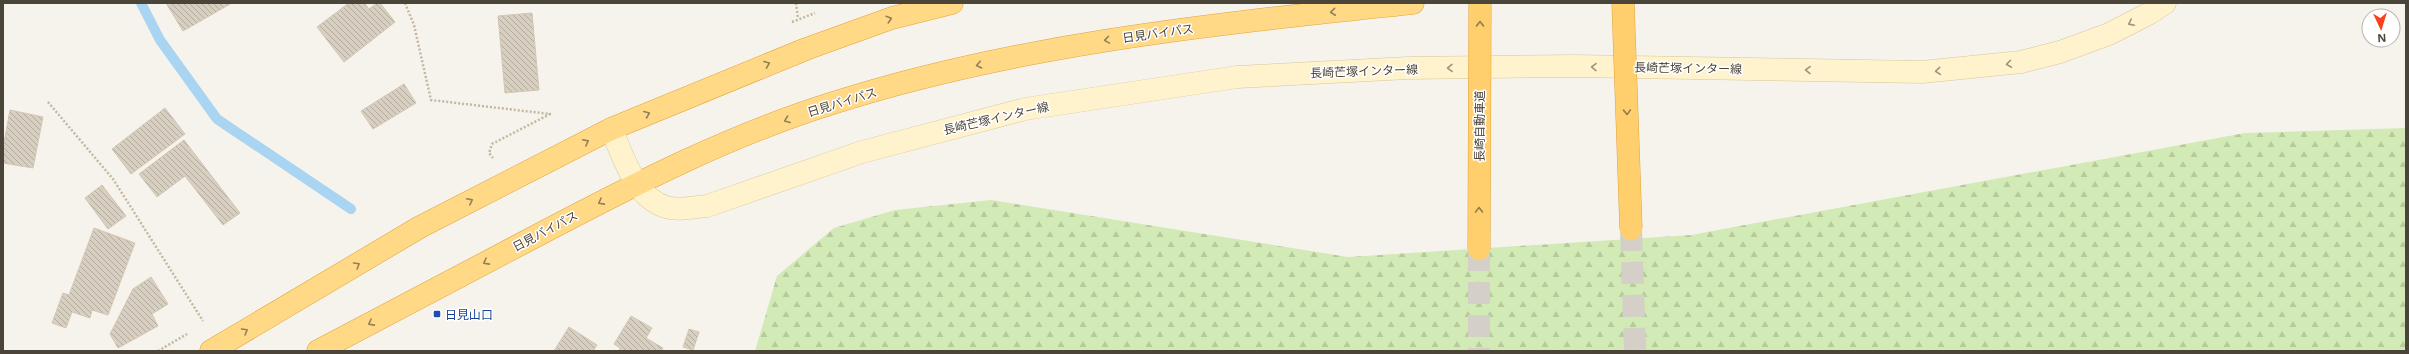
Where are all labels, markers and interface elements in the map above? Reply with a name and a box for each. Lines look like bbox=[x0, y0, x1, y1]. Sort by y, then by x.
one-way arrow bbox=[1330, 7, 1336, 16]
north arrow bbox=[2361, 8, 2401, 48]
one-way arrow bbox=[885, 15, 892, 24]
one-way arrow bbox=[2128, 18, 2136, 25]
street label: 日見バイパス bbox=[1121, 20, 1195, 46]
one-way arrow bbox=[1476, 21, 1484, 27]
text: N bbox=[2377, 31, 2387, 46]
one-way arrow bbox=[1103, 35, 1110, 44]
street label: 長崎芒塚インター線 bbox=[1634, 59, 1742, 77]
one-way arrow bbox=[2006, 59, 2012, 68]
one-way arrow bbox=[976, 60, 982, 68]
one-way arrow bbox=[764, 61, 771, 69]
street label: 長崎芒塚インター線 bbox=[1310, 61, 1418, 81]
one-way arrow bbox=[1591, 62, 1597, 71]
one-way arrow bbox=[1447, 64, 1453, 72]
one-way arrow bbox=[1805, 66, 1811, 74]
one-way arrow bbox=[1935, 66, 1941, 75]
street label: 日見バイパス bbox=[805, 83, 879, 121]
street label: 長崎自動車道 bbox=[1471, 90, 1488, 162]
street label: 長崎芒塚インター線 bbox=[941, 98, 1051, 138]
one-way arrow bbox=[1622, 109, 1631, 115]
one-way arrow bbox=[644, 110, 651, 118]
one-way arrow bbox=[784, 116, 791, 124]
one-way arrow bbox=[581, 139, 589, 146]
one-way arrow bbox=[598, 197, 606, 205]
one-way arrow bbox=[466, 198, 473, 206]
street label: 日見バイパス bbox=[509, 207, 581, 255]
one-way arrow bbox=[1475, 207, 1483, 213]
one-way arrow bbox=[483, 258, 490, 265]
one-way arrow bbox=[353, 262, 360, 269]
place label: 日見山口 bbox=[445, 306, 493, 323]
marker: 日見山口 bbox=[432, 309, 442, 319]
one-way arrow bbox=[368, 318, 375, 326]
one-way arrow bbox=[241, 328, 248, 336]

